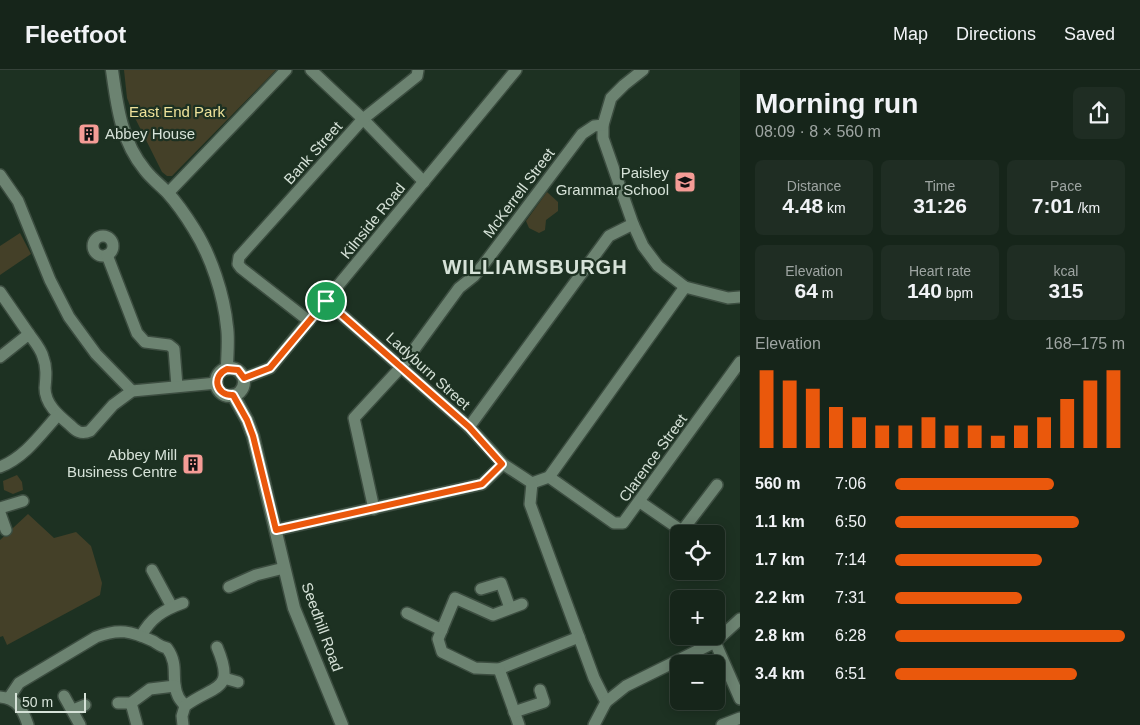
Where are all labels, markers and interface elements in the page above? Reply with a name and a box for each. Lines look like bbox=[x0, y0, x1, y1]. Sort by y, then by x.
text: Fleetfoot bbox=[25, 21, 126, 48]
text: Map bbox=[893, 24, 928, 44]
text: Directions bbox=[956, 24, 1036, 44]
text: Saved bbox=[1064, 24, 1115, 44]
button: share bbox=[1073, 87, 1125, 139]
text: Morning run bbox=[755, 88, 918, 119]
park label: East End Park bbox=[129, 103, 225, 120]
street label: Bank Street bbox=[280, 117, 346, 187]
building icon: Abbey House bbox=[77, 122, 101, 146]
text: 08:09 · 8 × 560 m bbox=[755, 123, 881, 140]
place label: Abbey House bbox=[105, 125, 195, 142]
street label: McKerrell Street bbox=[479, 144, 558, 241]
place label: Paisley Grammar School bbox=[556, 164, 669, 198]
school or university icon: Paisley Grammar School bbox=[673, 170, 697, 194]
text: Distance bbox=[787, 178, 841, 194]
text: Time bbox=[925, 178, 955, 194]
text: Pace bbox=[1050, 178, 1082, 194]
street label: Kilnside Road bbox=[337, 179, 408, 262]
text: 4.48 bbox=[782, 194, 823, 217]
text: 31:26 bbox=[913, 194, 967, 217]
text: 7:01 bbox=[1032, 194, 1074, 217]
text: km bbox=[823, 200, 846, 216]
text: /km bbox=[1074, 200, 1100, 216]
district label: WILLIAMSBURGH bbox=[442, 256, 628, 278]
text: Elevation bbox=[785, 263, 843, 279]
text: Heart rate bbox=[909, 263, 971, 279]
text: kcal bbox=[1054, 263, 1078, 279]
text: 64 bbox=[795, 279, 818, 302]
text: 140 bbox=[907, 279, 942, 302]
text: 315 bbox=[1048, 279, 1084, 302]
pin bbox=[305, 280, 347, 322]
text: m bbox=[818, 285, 833, 301]
text: bpm bbox=[942, 285, 973, 301]
icon: arrive bbox=[312, 287, 340, 315]
street label: Ladyburn Street bbox=[383, 329, 474, 413]
text: Elevation bbox=[755, 335, 821, 352]
text: 168–175 m bbox=[1045, 335, 1125, 352]
street label: Clarence Street bbox=[615, 410, 691, 505]
place label: Abbey Mill Business Centre bbox=[67, 446, 177, 480]
building icon: Abbey Mill Business Centre bbox=[181, 452, 205, 476]
text: 560 m bbox=[755, 475, 800, 492]
text: 7:06 bbox=[835, 475, 866, 492]
text: 1.1 km bbox=[755, 513, 805, 530]
text: 6:50 bbox=[835, 513, 866, 530]
map controls bbox=[670, 525, 725, 710]
button: locate bbox=[670, 525, 725, 580]
text: 1.7 km bbox=[755, 551, 805, 568]
text: 7:14 bbox=[835, 551, 866, 568]
street label: Seedhill Road bbox=[299, 580, 346, 674]
text: 2.2 km bbox=[755, 589, 805, 606]
text: 7:31 bbox=[835, 589, 866, 606]
button: + bbox=[670, 590, 725, 645]
text: 2.8 km bbox=[755, 627, 805, 644]
text: 6:28 bbox=[835, 627, 866, 644]
button: − bbox=[670, 655, 725, 710]
text: 3.4 km bbox=[755, 665, 805, 682]
text: 6:51 bbox=[835, 665, 866, 682]
scale bar bbox=[15, 690, 86, 713]
text: 50 m bbox=[22, 694, 53, 710]

